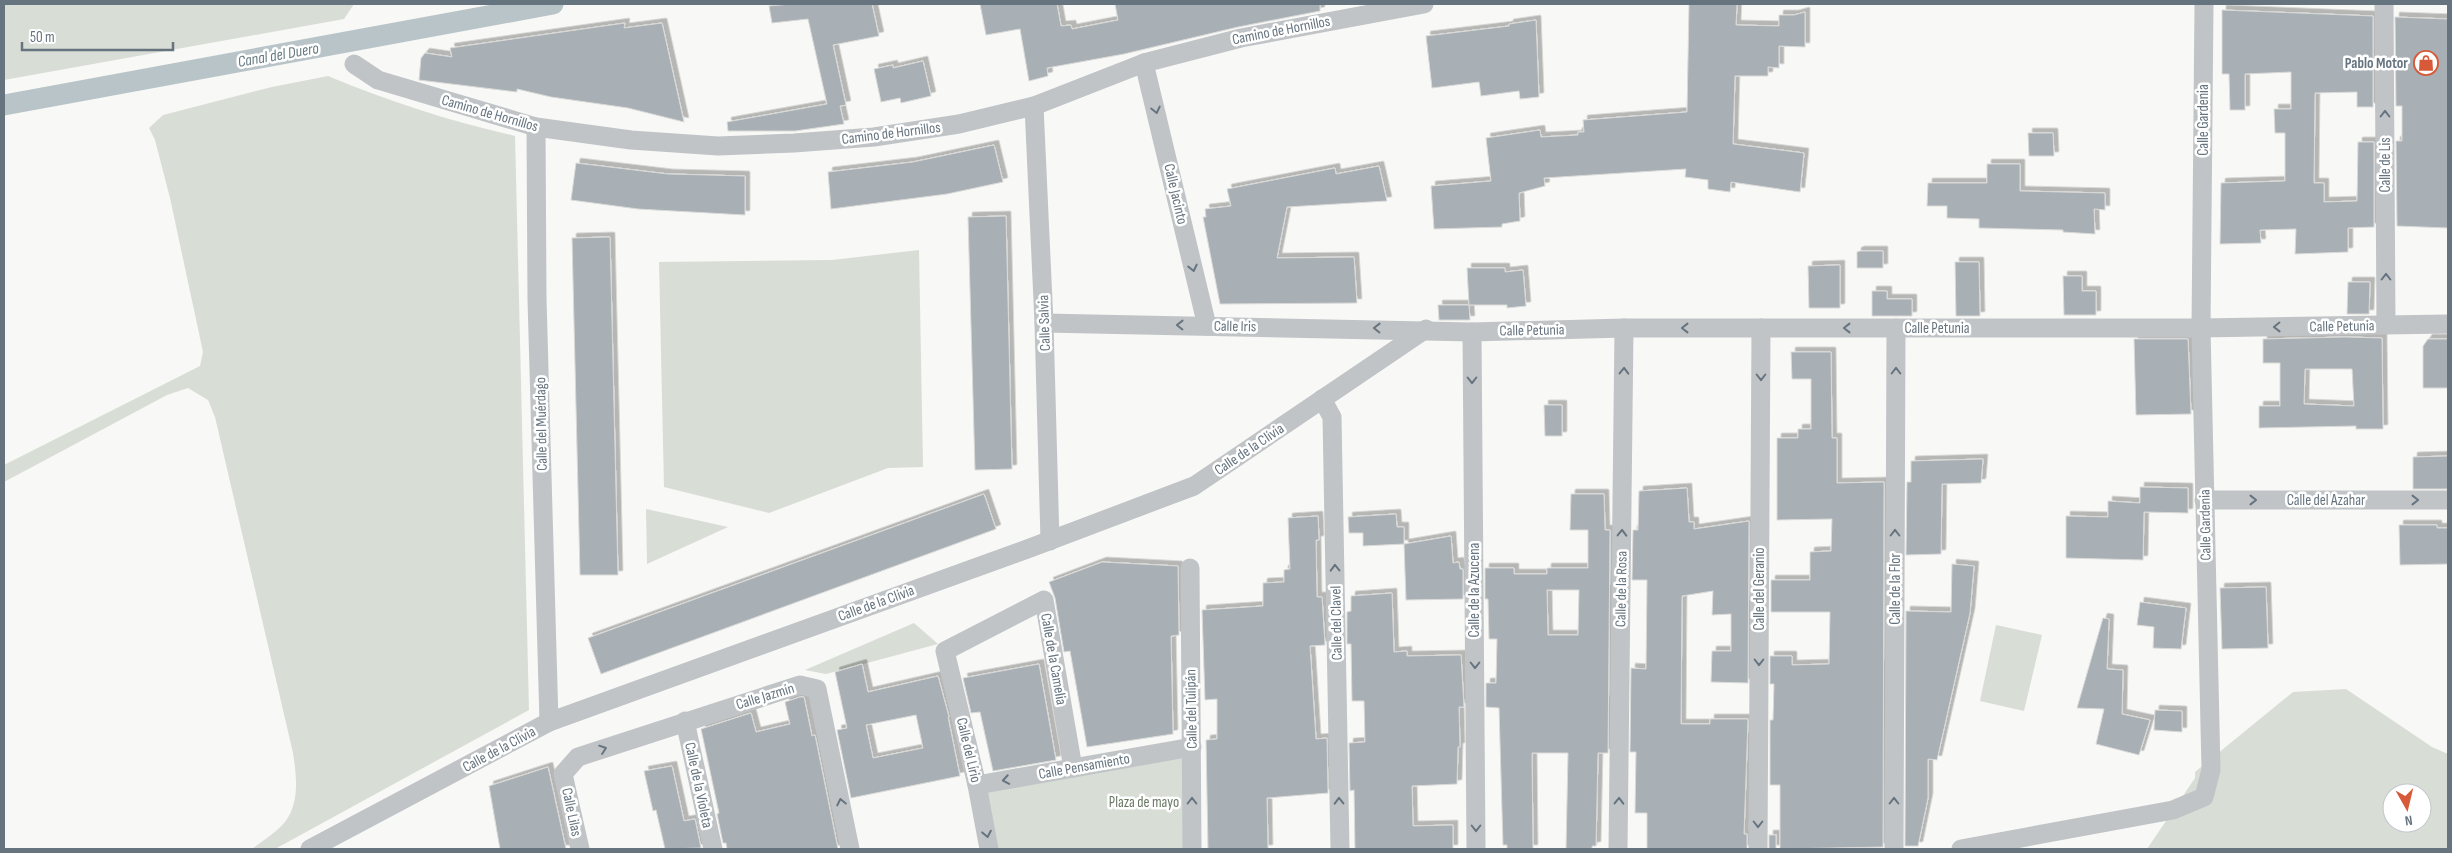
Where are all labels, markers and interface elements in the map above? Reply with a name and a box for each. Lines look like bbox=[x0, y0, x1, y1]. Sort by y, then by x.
street label: Camino de Hornillos bbox=[1230, 12, 1332, 49]
scale bar bbox=[22, 20, 174, 52]
text: 50 m bbox=[30, 28, 55, 47]
water label: Canal del Duero bbox=[236, 39, 321, 72]
shop icon: Pablo Motor bbox=[2413, 50, 2439, 76]
place label: Pablo Motor bbox=[2345, 54, 2408, 73]
street label: Calle Gardenia bbox=[2194, 84, 2213, 156]
street label: Camino de Hornillos bbox=[439, 91, 540, 136]
one-way arrow bbox=[1150, 106, 1161, 115]
one-way arrow bbox=[2380, 110, 2390, 118]
street label: Camino de Hornillos bbox=[841, 118, 942, 149]
street label: Calle de Lis bbox=[2376, 137, 2395, 193]
street label: Calle Jacinto bbox=[1159, 162, 1192, 226]
one-way arrow bbox=[1187, 264, 1198, 273]
one-way arrow bbox=[2381, 272, 2391, 280]
street label: Calle Salvia bbox=[1034, 294, 1055, 351]
street label: Calle Petunia bbox=[2309, 316, 2375, 337]
street label: Calle Iris bbox=[1214, 317, 1256, 336]
street label: Calle Petunia bbox=[1905, 319, 1970, 338]
one-way arrow bbox=[1176, 320, 1184, 330]
street label: Calle Petunia bbox=[1499, 320, 1565, 341]
one-way arrow bbox=[2273, 322, 2280, 332]
one-way arrow bbox=[1373, 323, 1381, 334]
one-way arrow bbox=[1681, 323, 1688, 333]
one-way arrow bbox=[1843, 323, 1851, 333]
one-way arrow bbox=[1619, 366, 1629, 374]
one-way arrow bbox=[1891, 366, 1901, 374]
one-way arrow bbox=[1756, 374, 1766, 381]
street label: Calle del Muérdago bbox=[531, 377, 552, 471]
one-way arrow bbox=[1467, 377, 1477, 385]
street label: Calle de la Clivia bbox=[1211, 419, 1288, 480]
street label: Calle Gardenia bbox=[2195, 489, 2216, 561]
street label: Calle del Azahar bbox=[2287, 491, 2366, 510]
one-way arrow bbox=[2250, 495, 2257, 505]
one-way arrow bbox=[2412, 495, 2420, 505]
one-way arrow bbox=[1617, 529, 1627, 536]
one-way arrow bbox=[1890, 529, 1900, 536]
street label: Calle de la Azucena bbox=[1465, 542, 1484, 637]
street label: Calle del Geranio bbox=[1750, 547, 1769, 631]
street label: Calle de la Rosa bbox=[1611, 550, 1632, 627]
street label: Calle de la Flor bbox=[1886, 553, 1905, 625]
one-way arrow bbox=[1330, 564, 1340, 572]
street label: Calle de la Clivia bbox=[835, 581, 917, 626]
street label: Calle del Clavel bbox=[1326, 586, 1347, 660]
street label: Calle de la Camelia bbox=[1036, 612, 1071, 707]
one-way arrow bbox=[1754, 658, 1764, 666]
one-way arrow bbox=[1470, 662, 1480, 670]
street label: Calle del Tulipán bbox=[1181, 669, 1202, 749]
street label: Calle Jazmín bbox=[734, 679, 797, 714]
street label: Calle del Lírio bbox=[952, 716, 985, 784]
street label: Calle de la Clivia bbox=[459, 722, 539, 777]
street label: Calle de la Violeta bbox=[680, 740, 717, 830]
one-way arrow bbox=[598, 745, 607, 755]
street label: Calle Pensamiento bbox=[1037, 749, 1131, 784]
one-way arrow bbox=[1001, 774, 1010, 784]
north arrow bbox=[2382, 783, 2432, 833]
street label: Calle Lilas bbox=[557, 786, 586, 838]
park label: Plaza de mayo bbox=[1109, 793, 1179, 812]
one-way arrow bbox=[1187, 796, 1197, 804]
one-way arrow bbox=[1334, 796, 1345, 804]
one-way arrow bbox=[1614, 796, 1624, 804]
one-way arrow bbox=[1889, 796, 1899, 804]
one-way arrow bbox=[836, 797, 846, 806]
text: N bbox=[2404, 811, 2414, 829]
one-way arrow bbox=[1753, 821, 1763, 829]
one-way arrow bbox=[1471, 824, 1481, 832]
one-way arrow bbox=[981, 830, 991, 839]

